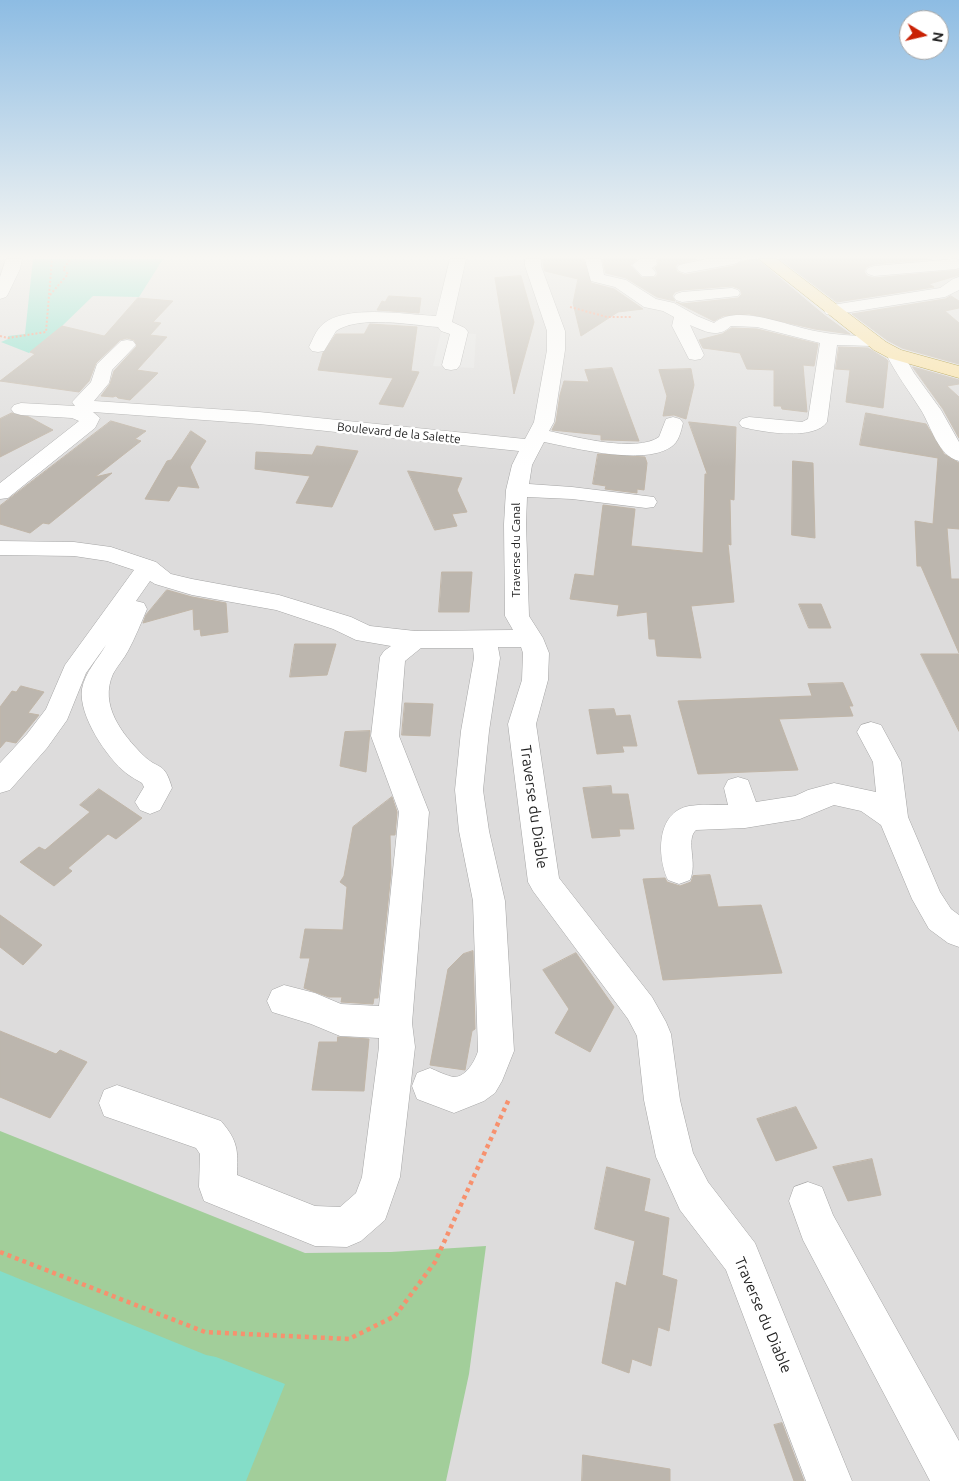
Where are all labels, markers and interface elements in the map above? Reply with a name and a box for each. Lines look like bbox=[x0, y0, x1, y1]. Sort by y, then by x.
north arrow bbox=[899, 10, 949, 60]
text: N bbox=[929, 31, 947, 44]
street label: Boulevard de la Salette bbox=[336, 419, 462, 447]
street label: Traverse du Canal bbox=[509, 503, 523, 597]
street label: Traverse du Diable bbox=[516, 744, 552, 870]
street label: Traverse du Diable bbox=[730, 1254, 796, 1376]

